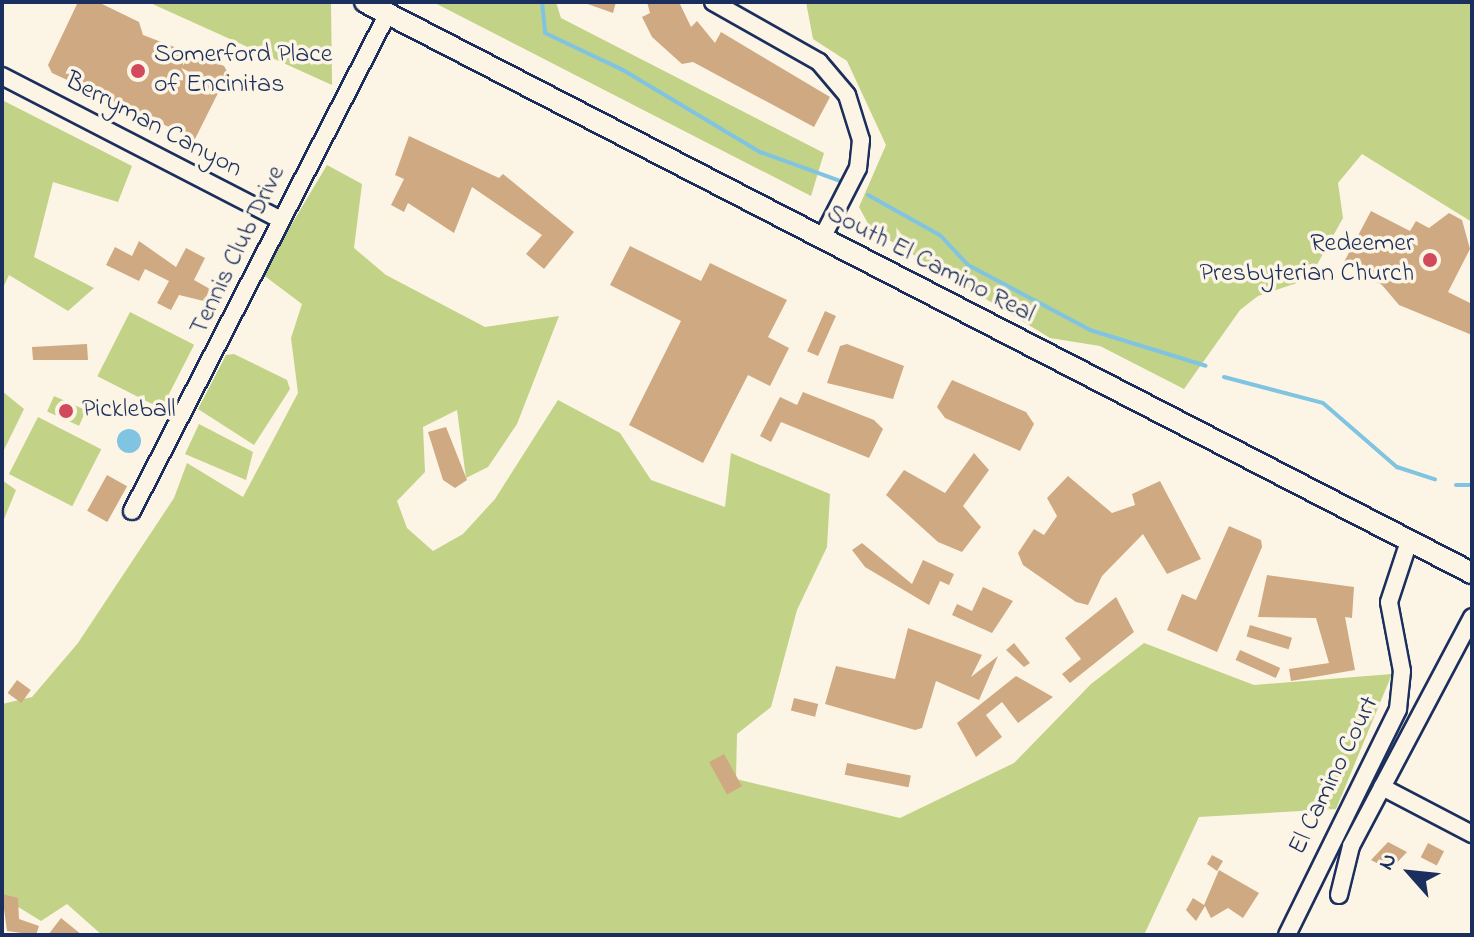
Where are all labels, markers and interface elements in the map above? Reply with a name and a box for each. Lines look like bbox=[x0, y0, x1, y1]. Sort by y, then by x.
place label: Somerford Place of Encinitas bbox=[154, 40, 332, 102]
marker: Somerford Place of Encinitas bbox=[129, 62, 147, 80]
street label: Berryman Canyon bbox=[59, 66, 247, 186]
street label: Tennis Club Drive bbox=[185, 161, 293, 341]
street label: South El Camino Real bbox=[821, 199, 1039, 331]
place label: Redeemer Presbyterian Church bbox=[1200, 229, 1414, 290]
marker: Redeemer Presbyterian Church bbox=[1421, 251, 1439, 269]
place label: Pickleball bbox=[82, 395, 176, 427]
marker: Pickleball bbox=[57, 402, 75, 420]
street label: El Camino Court bbox=[1283, 692, 1387, 860]
north arrow bbox=[1370, 833, 1450, 913]
text: N bbox=[1371, 848, 1406, 876]

